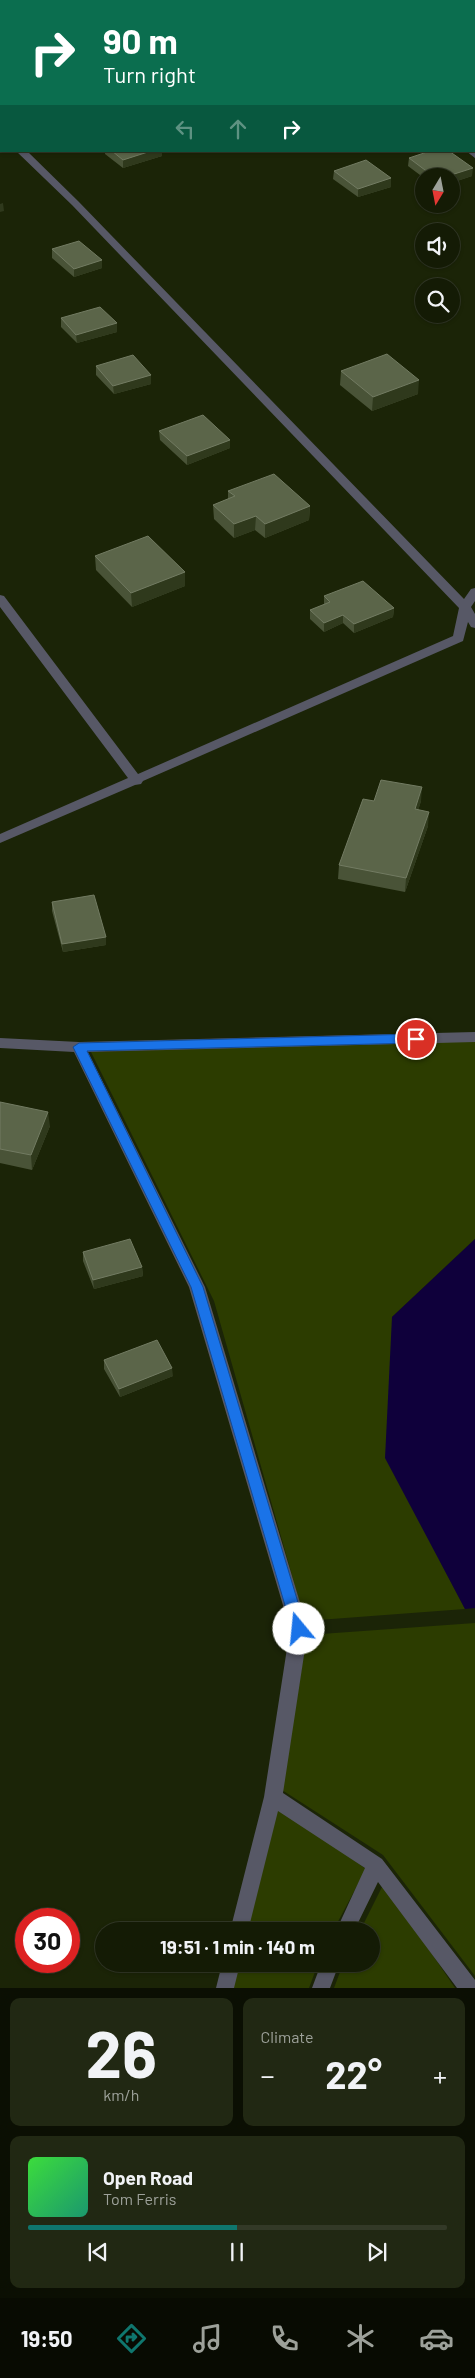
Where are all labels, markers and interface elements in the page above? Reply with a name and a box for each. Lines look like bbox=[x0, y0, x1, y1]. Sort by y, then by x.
text: 90 m bbox=[103, 19, 178, 61]
icon: right bbox=[20, 20, 85, 85]
text: Turn right bbox=[103, 61, 196, 87]
icon: left bbox=[171, 115, 199, 143]
icon: ahead bbox=[224, 115, 252, 143]
icon: right bbox=[277, 115, 305, 143]
north arrow bbox=[415, 168, 460, 212]
map controls bbox=[415, 168, 460, 323]
button: sound bbox=[415, 223, 460, 268]
button: search bbox=[415, 278, 460, 323]
pin bbox=[395, 1018, 437, 1060]
icon: arrive bbox=[402, 1025, 430, 1053]
position arrow bbox=[272, 1602, 324, 1654]
speed limit sign: 30 bbox=[15, 1908, 80, 1973]
text: 19:51 · 1 min · 140 m bbox=[160, 1935, 315, 1958]
text: 26 bbox=[86, 2013, 157, 2091]
text: Climate bbox=[261, 2027, 313, 2046]
text: 22° bbox=[325, 2051, 382, 2097]
text: − bbox=[261, 2058, 275, 2092]
text: + bbox=[433, 2058, 447, 2092]
text: km/h bbox=[103, 2085, 139, 2104]
text: Open Road bbox=[103, 2166, 193, 2189]
text: Tom Ferris bbox=[103, 2189, 177, 2208]
icon: previous bbox=[84, 2238, 112, 2266]
icon: pause bbox=[223, 2238, 251, 2266]
icon: next bbox=[363, 2238, 391, 2266]
icon: directions bbox=[114, 2321, 149, 2356]
icon: music bbox=[190, 2321, 225, 2356]
icon: phone bbox=[267, 2321, 302, 2356]
icon: climate bbox=[343, 2321, 378, 2356]
icon: car bbox=[419, 2321, 454, 2356]
text: 19:50 bbox=[21, 2325, 73, 2351]

